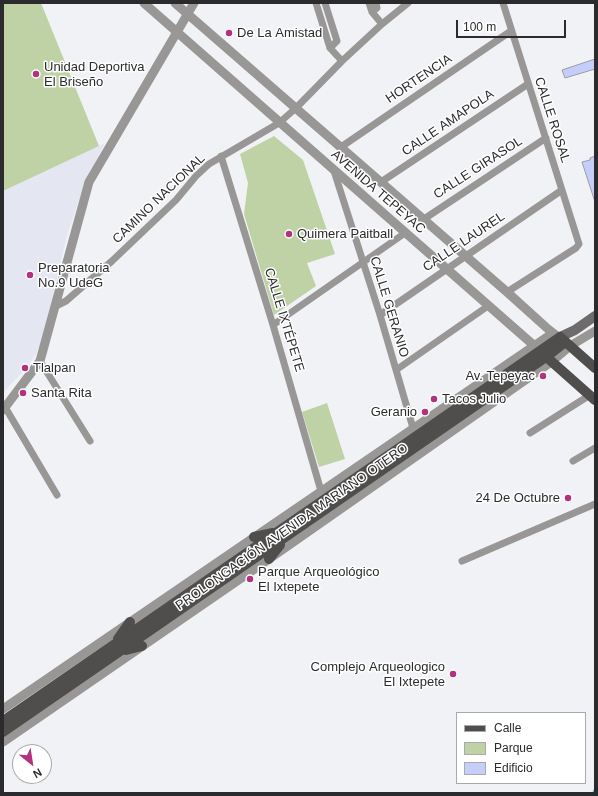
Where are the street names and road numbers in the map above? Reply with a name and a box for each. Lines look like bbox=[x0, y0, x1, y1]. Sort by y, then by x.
street label: HORTENCIA bbox=[383, 51, 455, 107]
street label: CALLE ROSAL bbox=[531, 75, 573, 165]
street label: CALLE AMAPOLA bbox=[399, 86, 497, 160]
street label: CALLE GIRASOL bbox=[431, 134, 525, 202]
street label: AVENIDA TEPEYAC bbox=[328, 147, 428, 237]
street label: CAMINO NACIONAL bbox=[110, 151, 208, 247]
street label: CALLE LAUREL bbox=[420, 209, 508, 275]
street label: CALLE GERANIO bbox=[366, 255, 412, 359]
street label: CALLE IXTÉPETE bbox=[261, 266, 307, 374]
street label: PROLONGACIÓN AVENIDA MARIANO OTERO bbox=[173, 440, 411, 614]

